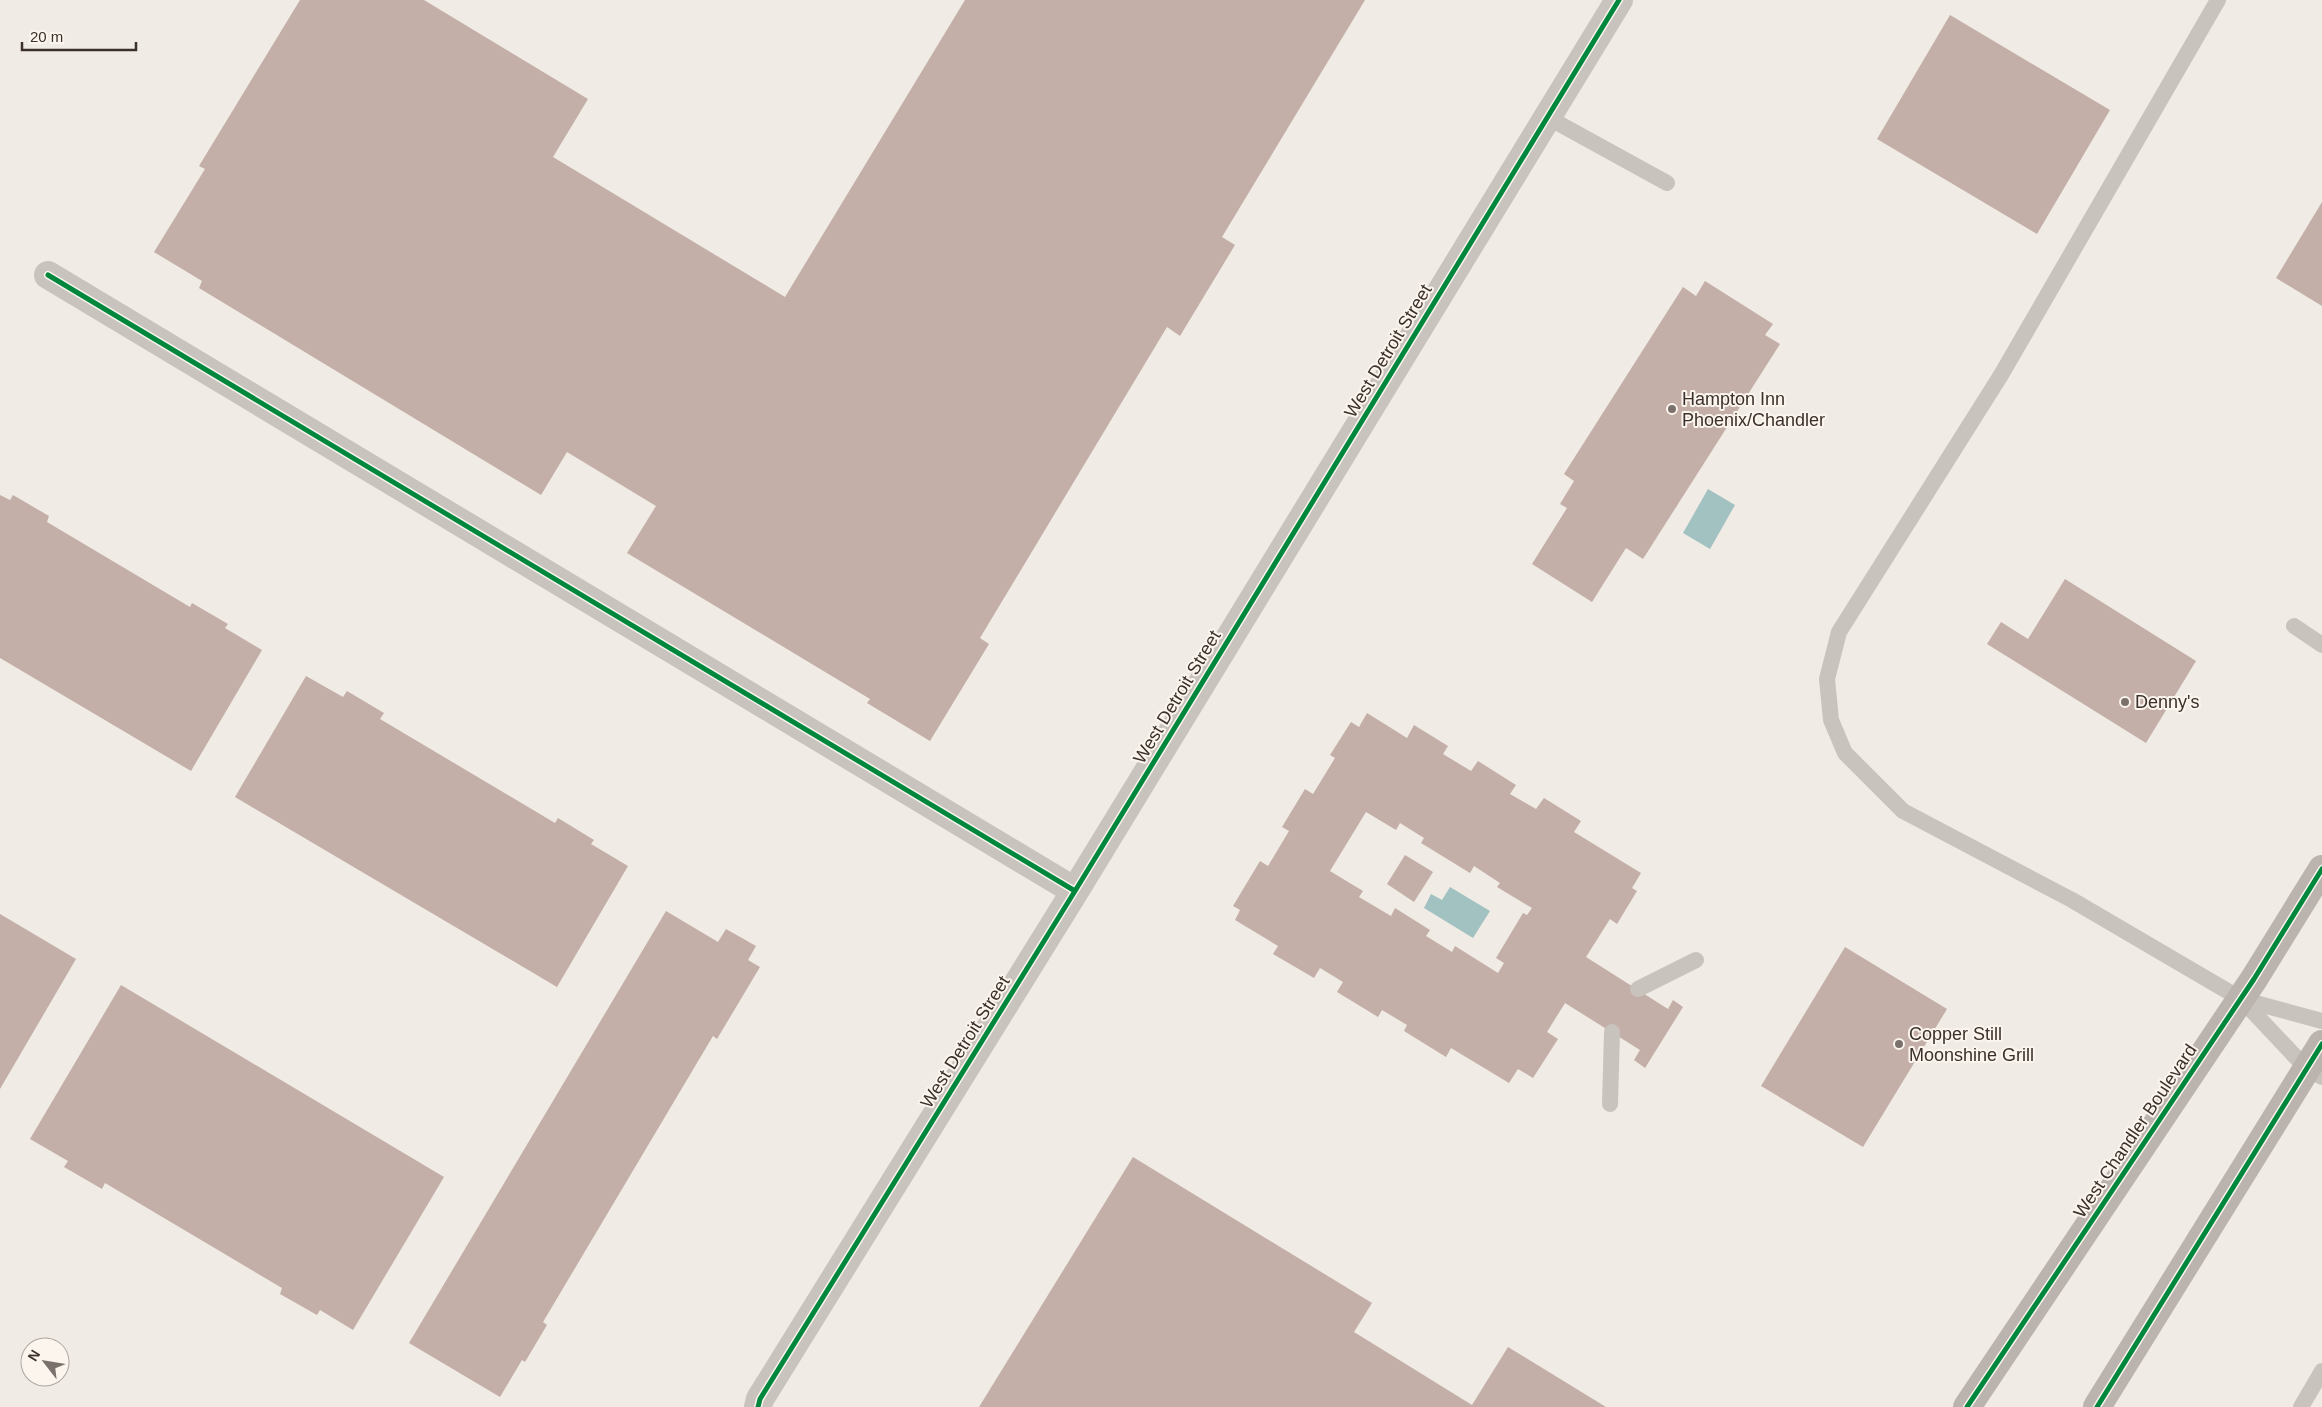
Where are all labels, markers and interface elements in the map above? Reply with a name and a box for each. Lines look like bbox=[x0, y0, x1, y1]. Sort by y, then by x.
scale bar bbox=[22, 20, 136, 52]
text: 20 m bbox=[30, 28, 63, 45]
street label: West Detroit Street bbox=[1340, 281, 1436, 421]
place label: Hampton Inn Phoenix/Chandler bbox=[1682, 389, 1825, 430]
marker: Hampton Inn Phoenix/Chandler bbox=[1666, 403, 1678, 415]
street label: West Detroit Street bbox=[1129, 627, 1225, 767]
place label: Denny's bbox=[2135, 692, 2199, 712]
marker: Denny's bbox=[2119, 696, 2131, 708]
street label: West Detroit Street bbox=[916, 972, 1014, 1112]
place label: Copper Still Moonshine Grill bbox=[1909, 1024, 2034, 1065]
marker: Copper Still Moonshine Grill bbox=[1893, 1038, 1905, 1050]
street label: West Chandler Boulevard bbox=[2069, 1041, 2201, 1221]
north arrow bbox=[20, 1337, 70, 1387]
text: N bbox=[24, 1347, 43, 1364]

